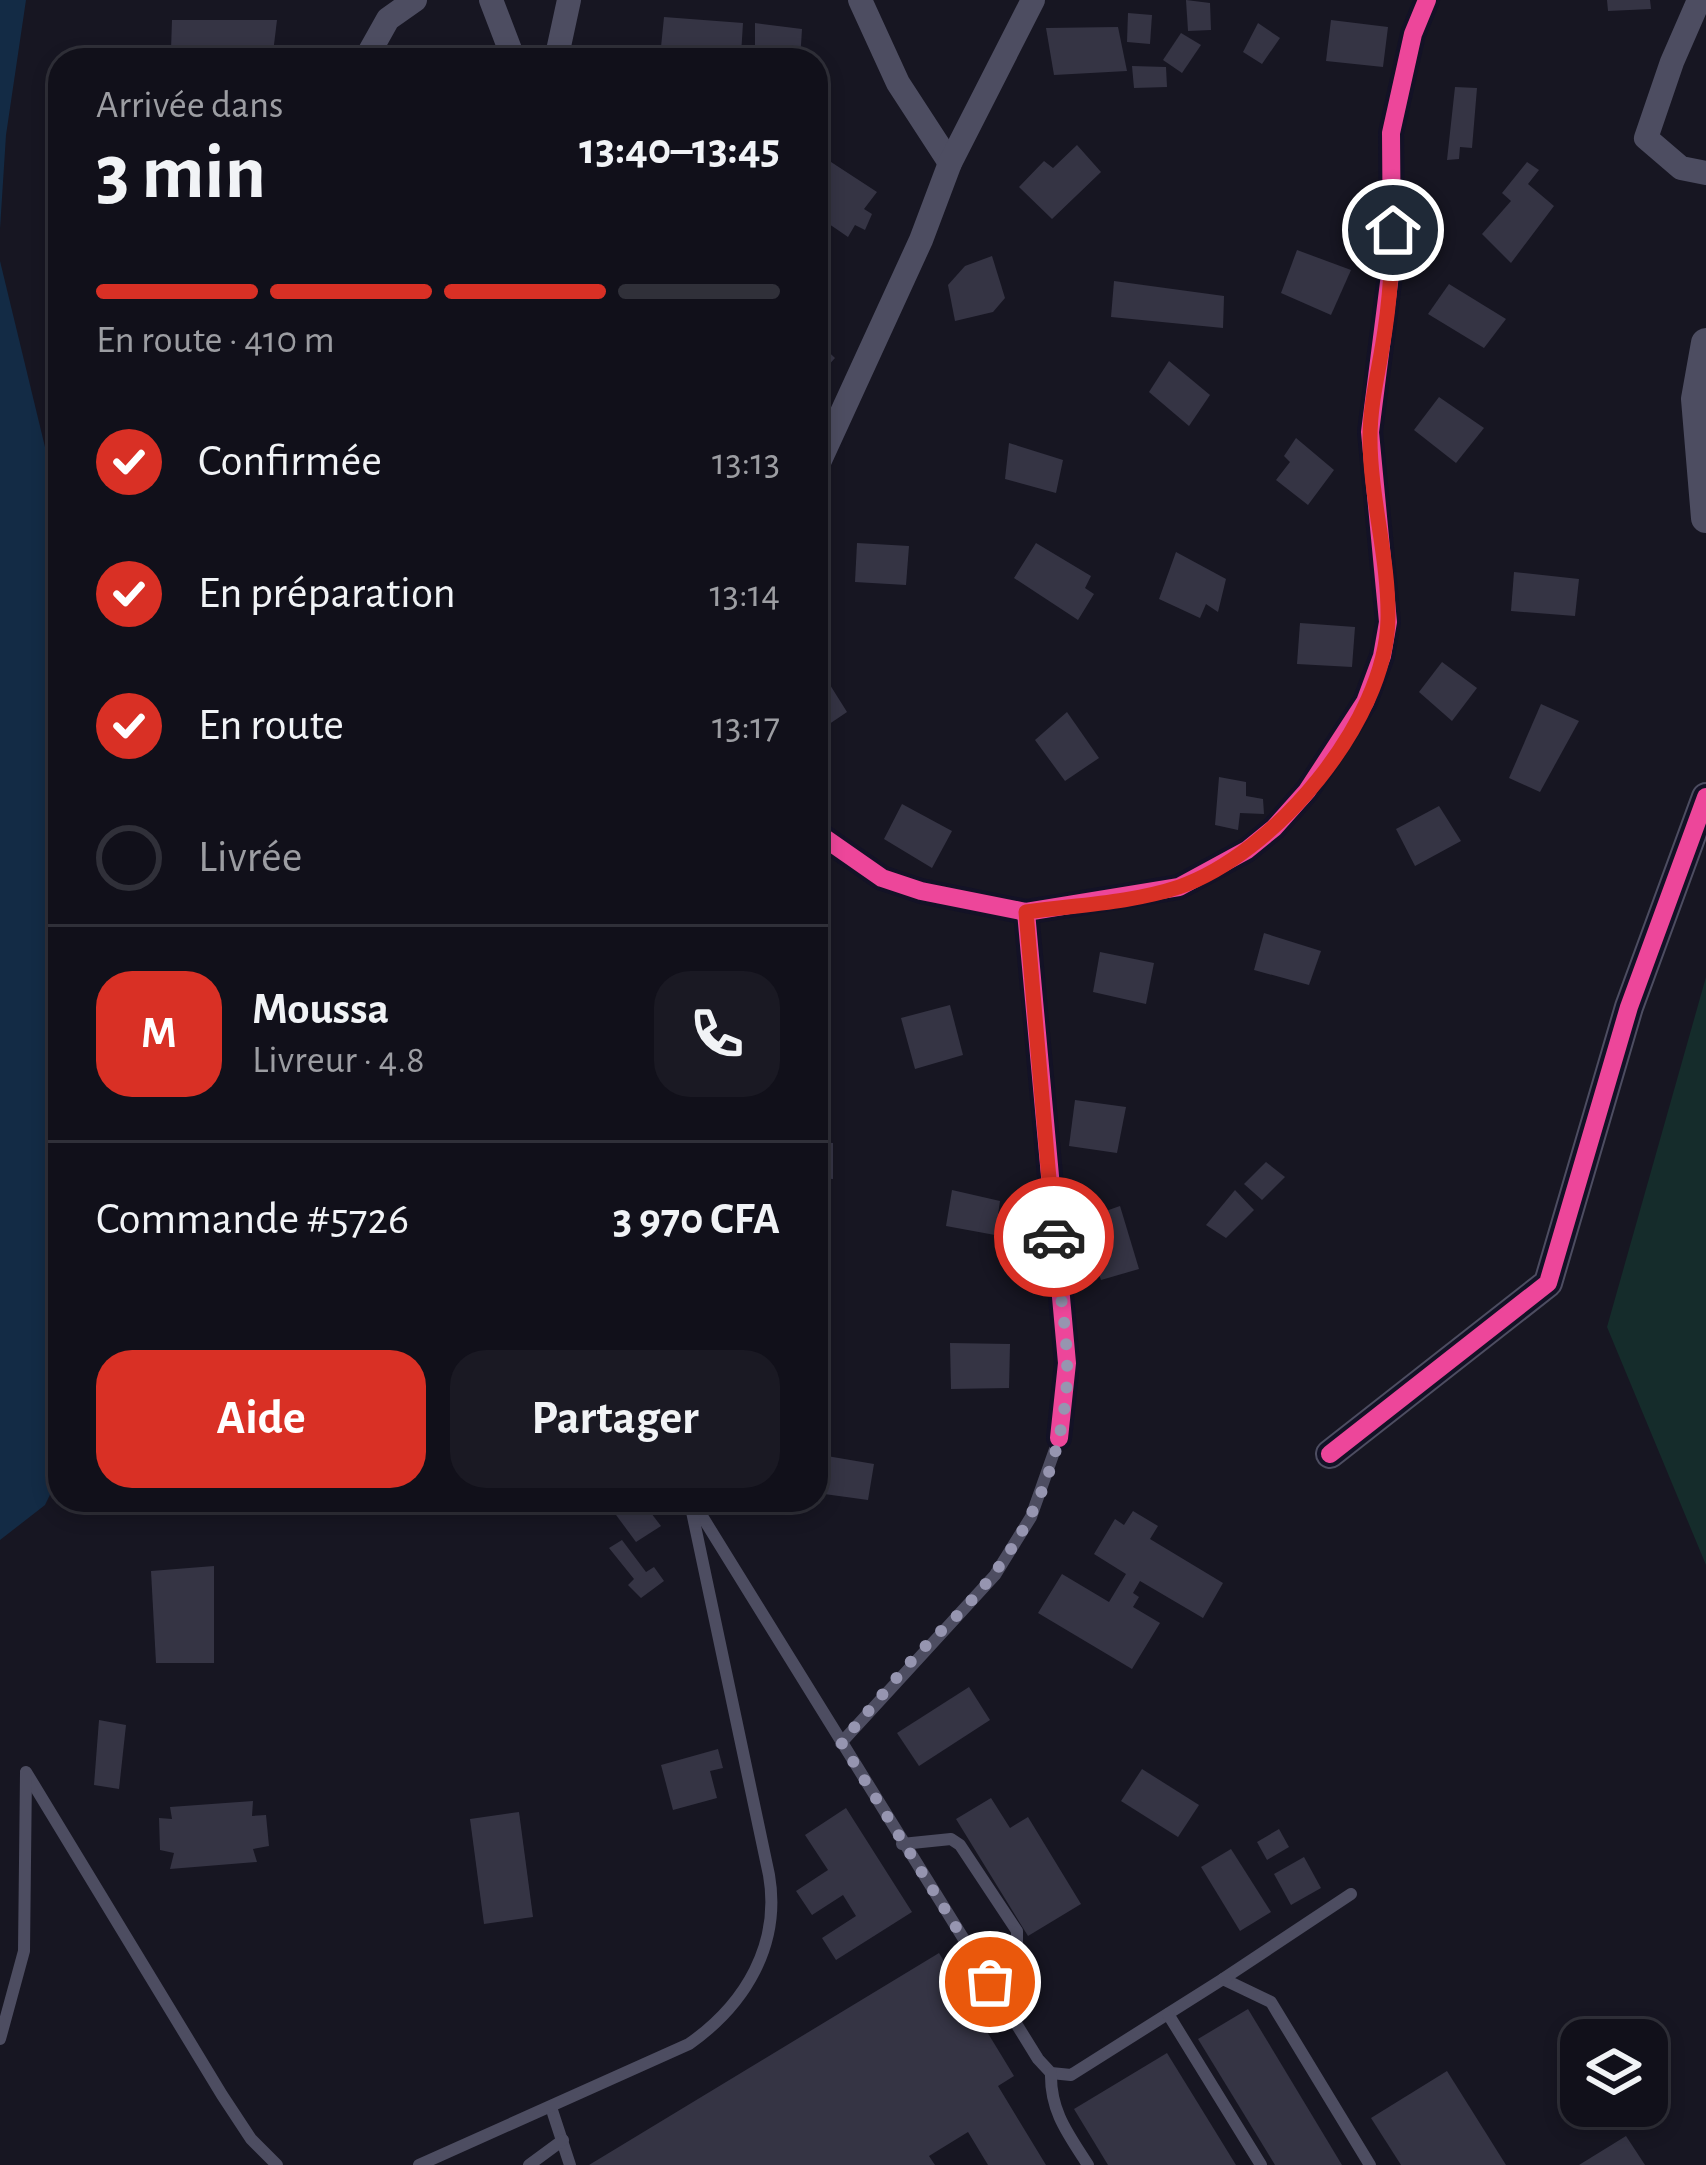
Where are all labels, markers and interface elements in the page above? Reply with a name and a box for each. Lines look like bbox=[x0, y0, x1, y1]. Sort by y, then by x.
text: Arrivée dans bbox=[96, 86, 283, 125]
text: 13:40–13:45 bbox=[579, 127, 780, 172]
text: 3 min bbox=[96, 135, 266, 213]
pin bbox=[1342, 179, 1444, 281]
icon: home bbox=[1360, 197, 1426, 263]
text: En route · 410 m bbox=[96, 321, 335, 360]
icon: check bbox=[96, 429, 162, 495]
text: Confirmée bbox=[198, 439, 382, 484]
text: 13:13 bbox=[712, 443, 780, 482]
icon: check bbox=[96, 561, 162, 627]
text: En préparation bbox=[198, 571, 456, 616]
text: 13:14 bbox=[709, 575, 780, 614]
icon: check bbox=[96, 693, 162, 759]
text: En route bbox=[198, 703, 344, 748]
text: 13:17 bbox=[712, 707, 780, 746]
text: Livrée bbox=[198, 835, 303, 880]
button: phone bbox=[654, 971, 780, 1097]
text: Moussa bbox=[252, 987, 389, 1032]
text: M bbox=[141, 1011, 177, 1056]
text: Livreur · 4.8 bbox=[252, 1041, 425, 1080]
courier bbox=[994, 1177, 1114, 1297]
text: Commande #5726 bbox=[96, 1197, 409, 1242]
text: 3 970 CFA bbox=[613, 1197, 780, 1242]
icon: car bbox=[1021, 1204, 1087, 1270]
button: Aide bbox=[96, 1350, 426, 1488]
button: Partager bbox=[450, 1350, 780, 1488]
pin bbox=[939, 1931, 1041, 2033]
icon: bag bbox=[957, 1949, 1023, 2015]
map controls bbox=[1560, 2019, 1668, 2127]
button: layers bbox=[1560, 2019, 1668, 2127]

